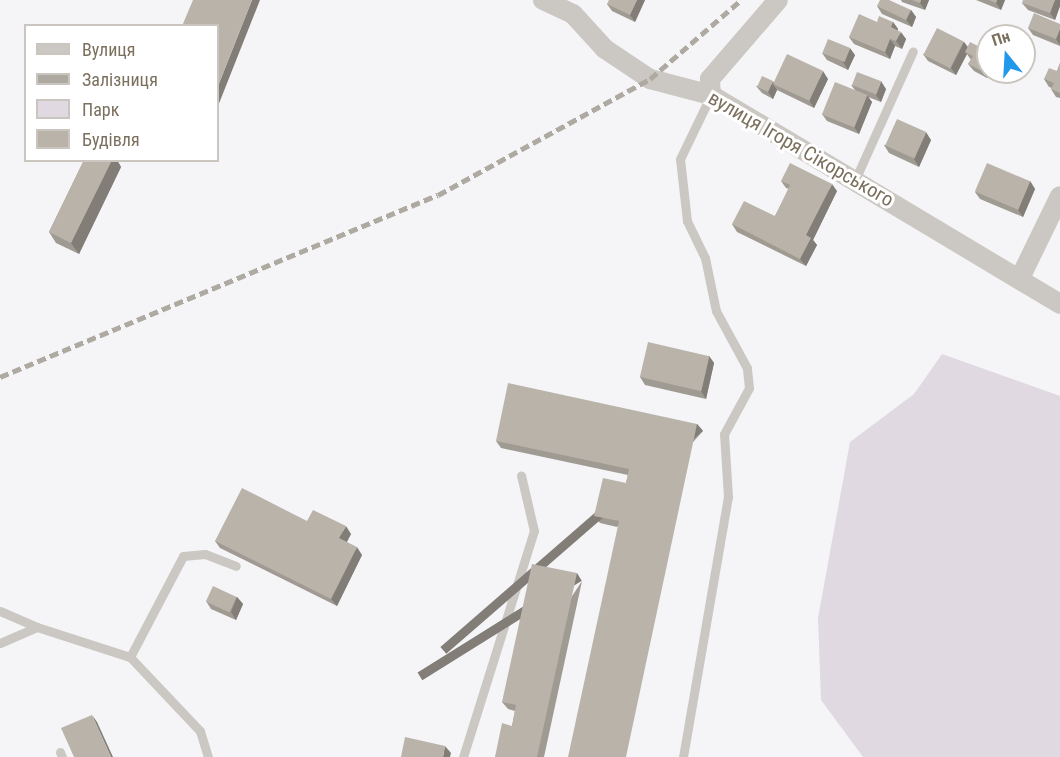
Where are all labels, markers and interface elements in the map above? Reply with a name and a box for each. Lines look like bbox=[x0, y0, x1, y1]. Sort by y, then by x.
legend bbox=[24, 24, 219, 162]
north arrow bbox=[976, 24, 1036, 84]
text: Пн bbox=[989, 27, 1012, 50]
text: Вулиця bbox=[82, 39, 136, 60]
text: Залізниця bbox=[82, 69, 158, 90]
street label: вулиця Ігоря Сікорського bbox=[704, 86, 898, 212]
text: Парк bbox=[82, 99, 119, 120]
text: Будівля bbox=[82, 129, 140, 150]

